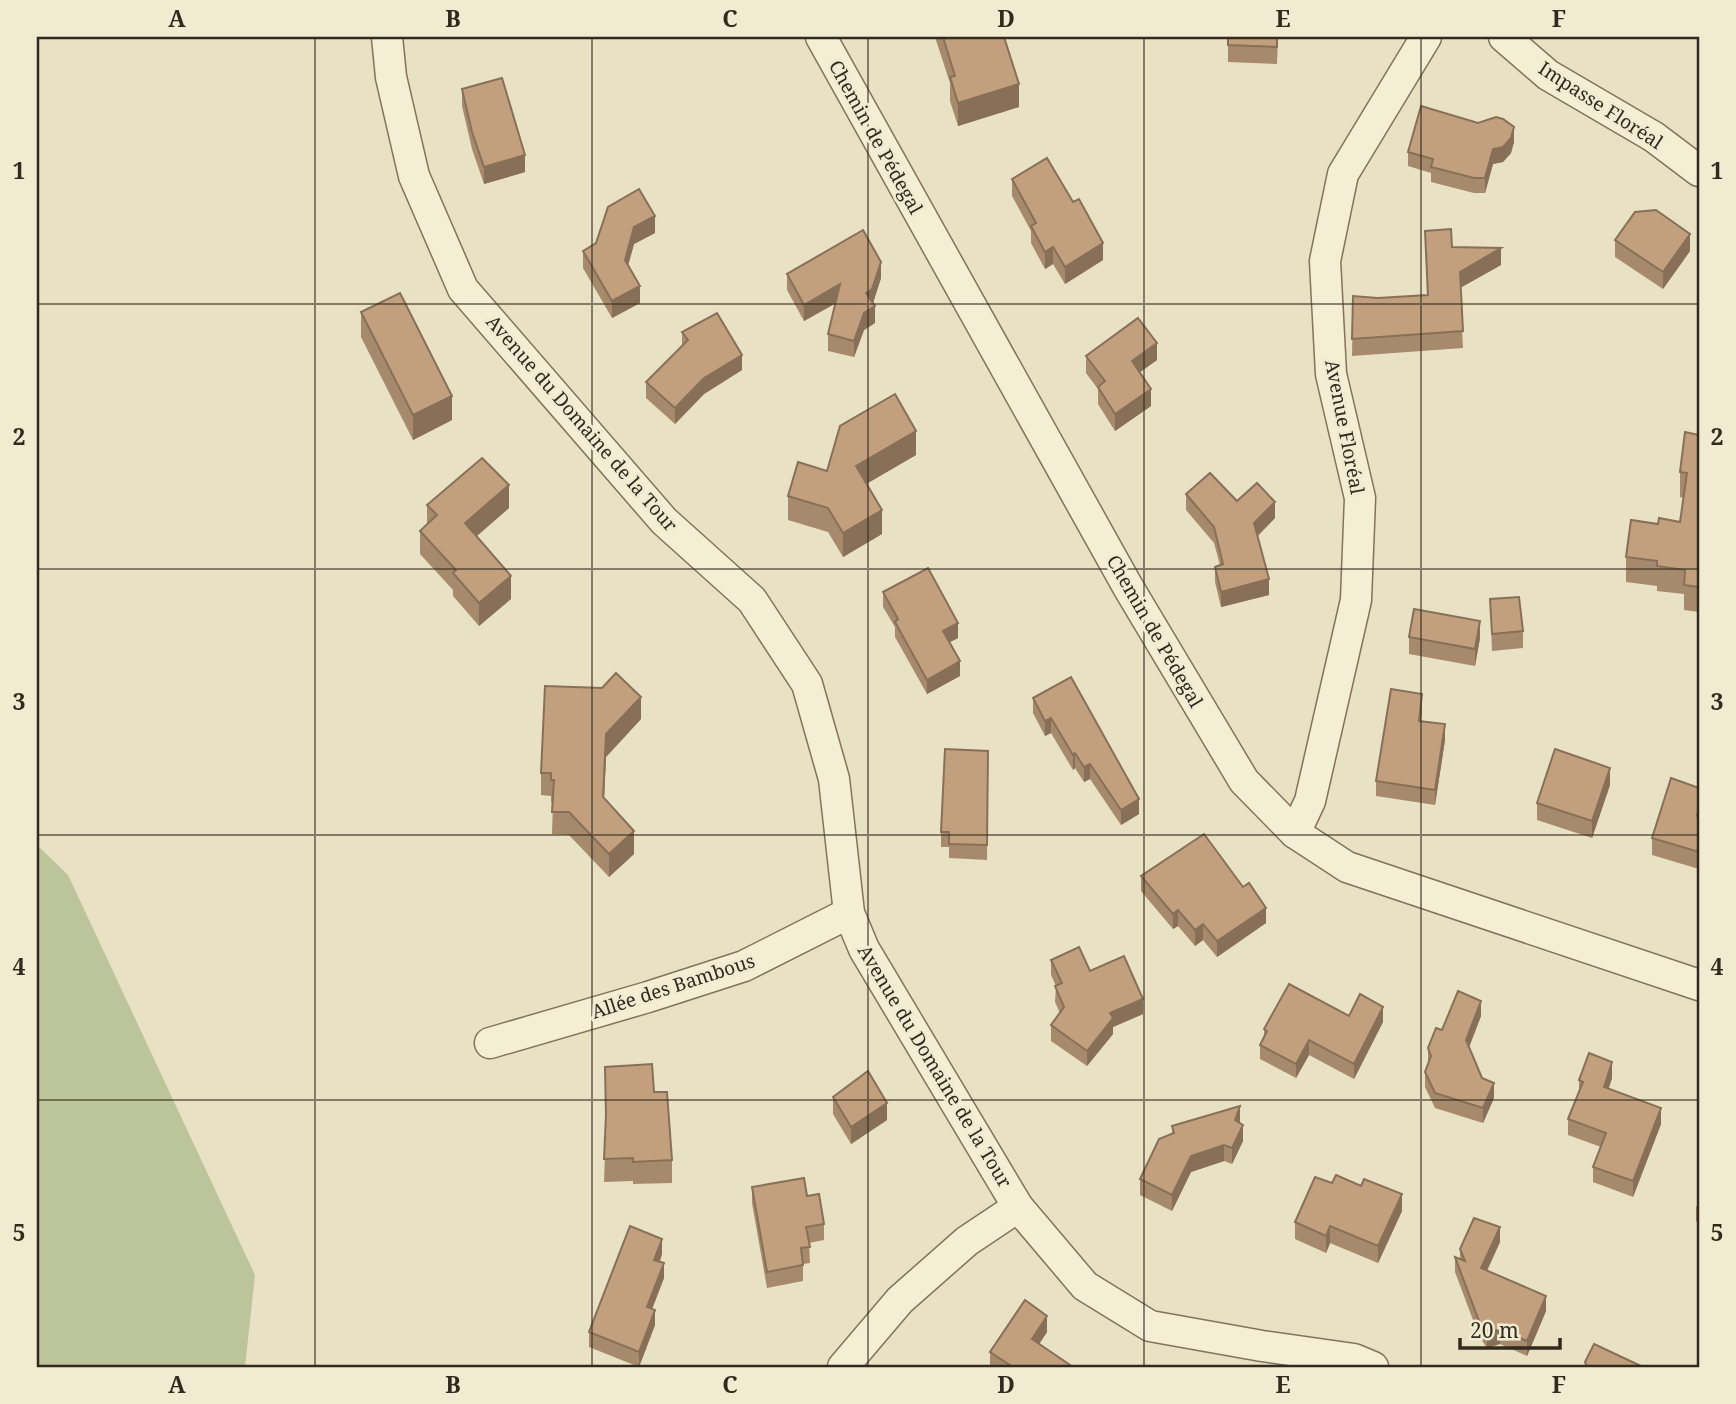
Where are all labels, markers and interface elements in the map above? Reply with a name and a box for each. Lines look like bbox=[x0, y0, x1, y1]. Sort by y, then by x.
text: A bbox=[168, 2, 186, 34]
text: B bbox=[445, 2, 461, 34]
text: C bbox=[722, 2, 738, 34]
text: D bbox=[997, 2, 1015, 34]
text: E bbox=[1275, 2, 1291, 34]
text: F bbox=[1552, 2, 1566, 34]
street label: Chemin de Pédegal bbox=[823, 55, 929, 219]
street label: Impasse Floréal bbox=[1534, 55, 1668, 155]
text: 1 bbox=[13, 154, 26, 186]
text: 1 bbox=[1711, 154, 1724, 186]
street label: Avenue du Domaine de la Tour bbox=[481, 309, 683, 537]
street label: Avenue Floréal bbox=[1319, 357, 1371, 497]
text: 2 bbox=[13, 420, 26, 452]
text: 2 bbox=[1711, 420, 1724, 452]
street label: Chemin de Pédegal bbox=[1101, 550, 1209, 712]
text: 3 bbox=[13, 685, 26, 717]
text: 3 bbox=[1711, 685, 1724, 717]
street label: Avenue du Domaine de la Tour bbox=[852, 940, 1018, 1192]
street label: Allée des Bambous bbox=[588, 947, 758, 1025]
text: 4 bbox=[13, 950, 26, 982]
text: 4 bbox=[1711, 950, 1724, 982]
text: 5 bbox=[13, 1216, 26, 1248]
text: 5 bbox=[1711, 1216, 1724, 1248]
scale bar bbox=[1460, 1306, 1559, 1350]
text: 20 m bbox=[1470, 1316, 1519, 1344]
text: A bbox=[168, 1368, 186, 1400]
text: B bbox=[445, 1368, 461, 1400]
text: C bbox=[722, 1368, 738, 1400]
text: D bbox=[997, 1368, 1015, 1400]
text: E bbox=[1275, 1368, 1291, 1400]
text: F bbox=[1552, 1368, 1566, 1400]

